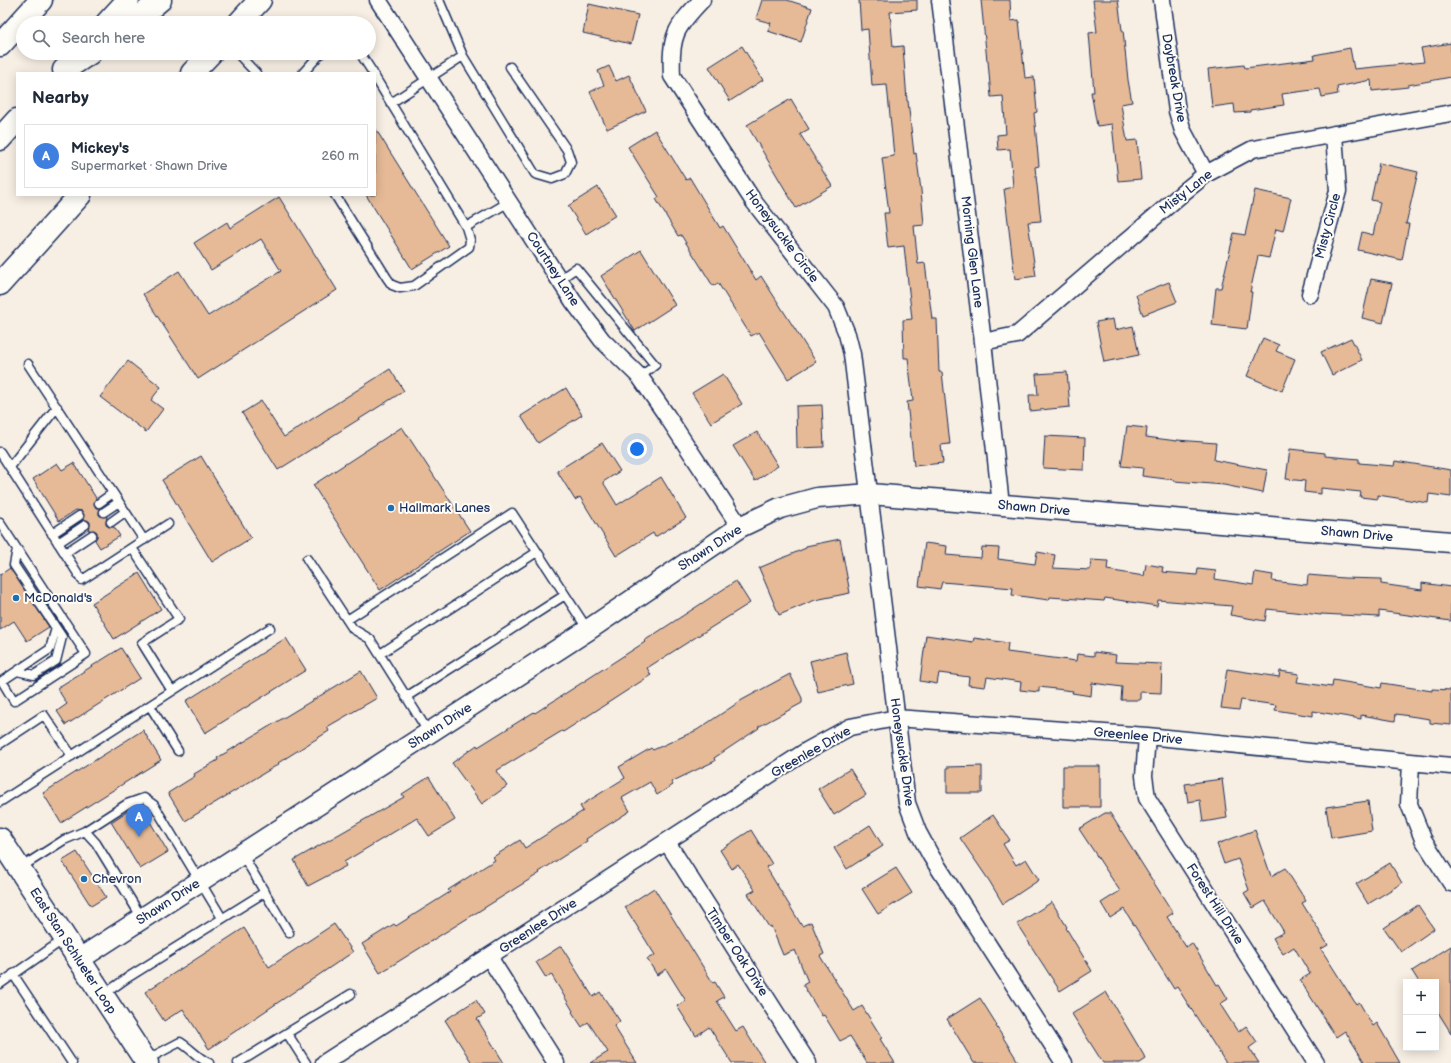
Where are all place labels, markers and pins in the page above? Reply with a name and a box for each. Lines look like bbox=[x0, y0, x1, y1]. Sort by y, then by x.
place label: Hallmark Lanes bbox=[399, 500, 491, 516]
marker: Hallmark Lanes bbox=[386, 503, 396, 513]
place label: McDonald's bbox=[24, 590, 93, 606]
marker: McDonald's bbox=[11, 593, 21, 603]
pin: A bbox=[126, 804, 152, 837]
place label: Chevron bbox=[92, 871, 141, 887]
marker: Chevron bbox=[79, 874, 89, 884]

